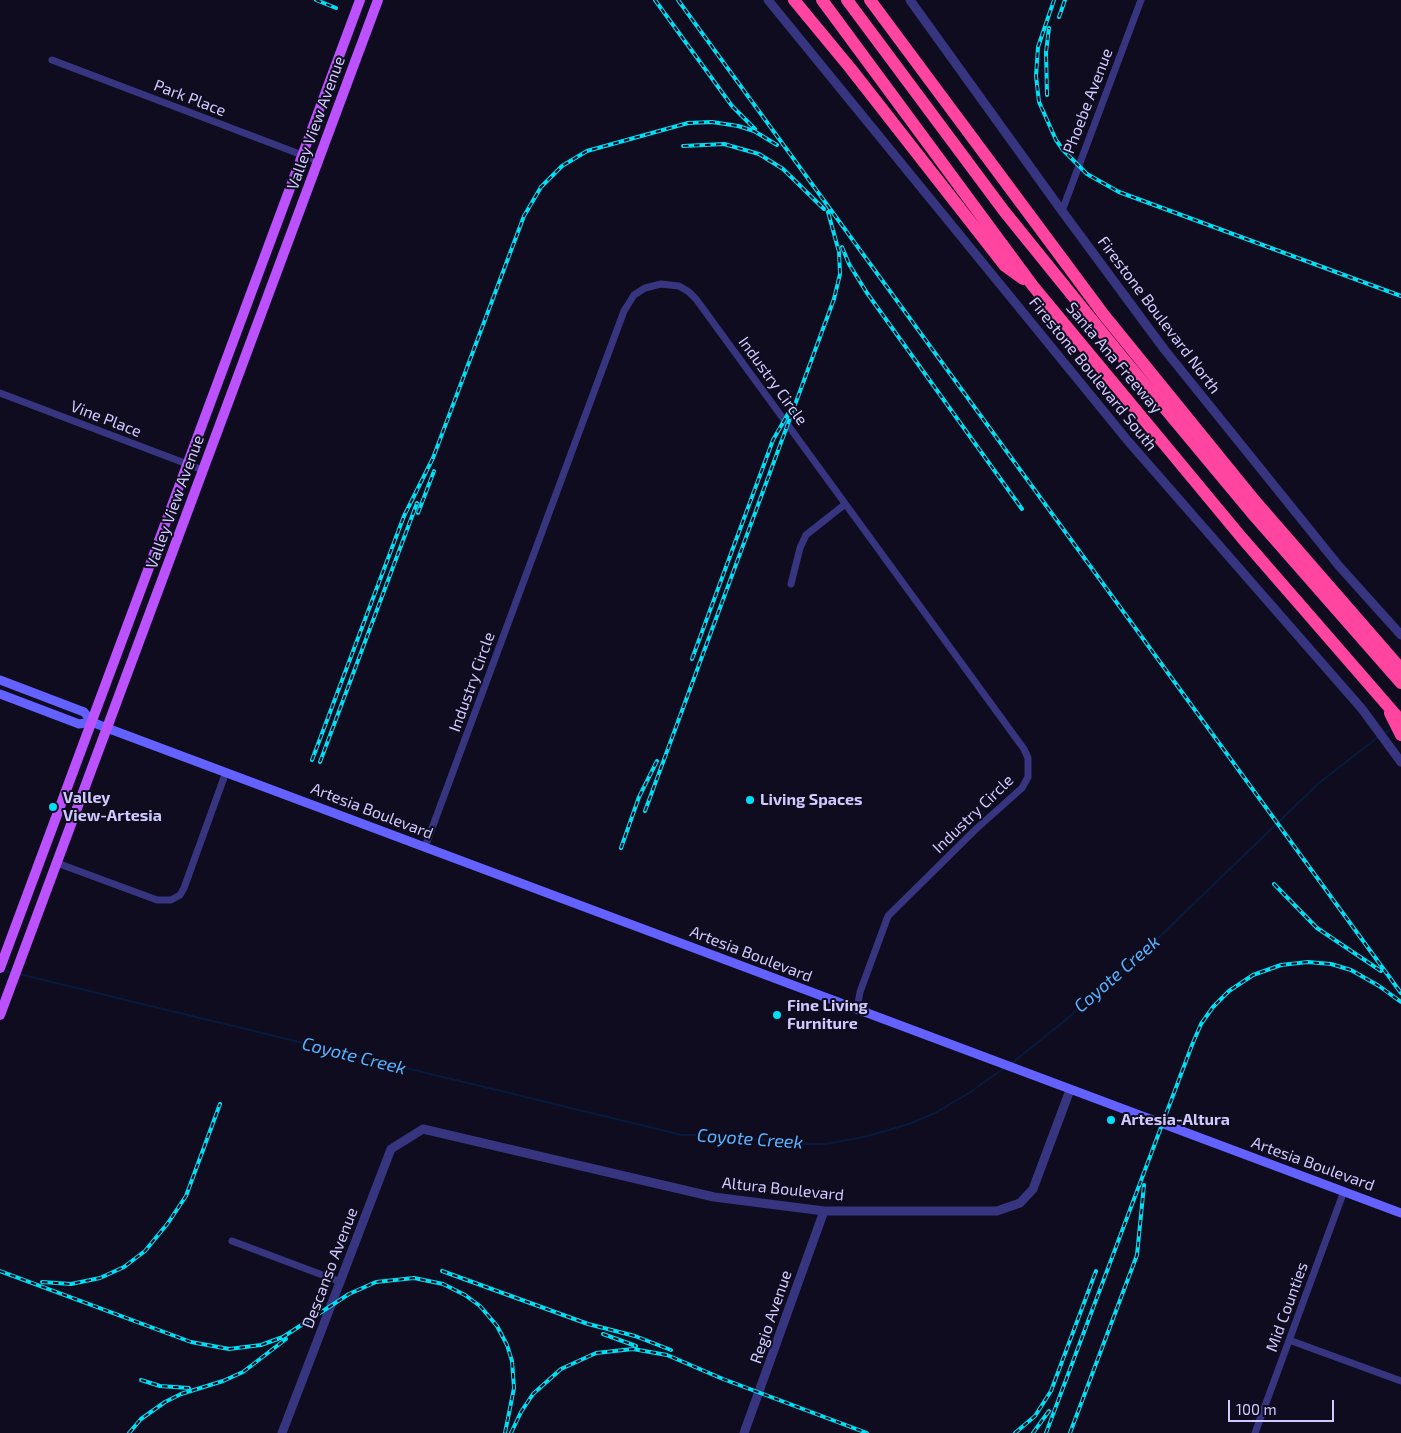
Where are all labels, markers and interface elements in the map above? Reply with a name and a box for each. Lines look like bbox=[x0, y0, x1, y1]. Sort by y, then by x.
street label: Phoebe Avenue bbox=[1059, 46, 1117, 156]
street label: Valley View Avenue bbox=[283, 54, 349, 192]
street label: Park Place bbox=[151, 75, 229, 121]
street label: Firestone Boulevard North bbox=[1094, 233, 1224, 397]
street label: Firestone Boulevard South bbox=[1025, 293, 1161, 455]
street label: Santa Ana Freeway bbox=[1062, 299, 1166, 417]
street label: Industry Circle bbox=[734, 333, 812, 429]
street label: Vine Place bbox=[68, 397, 144, 441]
street label: Valley View Avenue bbox=[142, 433, 208, 571]
street label: Industry Circle bbox=[445, 629, 499, 735]
street label: Industry Circle bbox=[929, 771, 1017, 857]
street label: Artesia Boulevard bbox=[308, 779, 436, 843]
place label: Valley View-Artesia bbox=[63, 788, 162, 826]
place label: Living Spaces bbox=[760, 790, 862, 810]
marker: Living Spaces bbox=[744, 794, 756, 806]
marker: Valley View-Artesia bbox=[47, 801, 59, 813]
street label: Artesia Boulevard bbox=[687, 922, 815, 986]
water label: Coyote Creek bbox=[1070, 931, 1164, 1017]
place label: Fine Living Furniture bbox=[787, 996, 868, 1034]
marker: Fine Living Furniture bbox=[771, 1009, 783, 1021]
water label: Coyote Creek bbox=[300, 1033, 408, 1079]
place label: Artesia-Altura bbox=[1121, 1110, 1230, 1130]
marker: Artesia-Altura bbox=[1105, 1114, 1117, 1126]
water label: Coyote Creek bbox=[696, 1125, 804, 1153]
street label: Artesia Boulevard bbox=[1249, 1133, 1377, 1195]
street label: Altura Boulevard bbox=[721, 1173, 845, 1205]
street label: Descanso Avenue bbox=[298, 1205, 362, 1331]
street label: Mid Counties bbox=[1262, 1259, 1312, 1355]
street label: Regio Avenue bbox=[746, 1268, 796, 1366]
scale bar bbox=[1231, 1390, 1337, 1422]
text: 100 m bbox=[1236, 1400, 1277, 1418]

